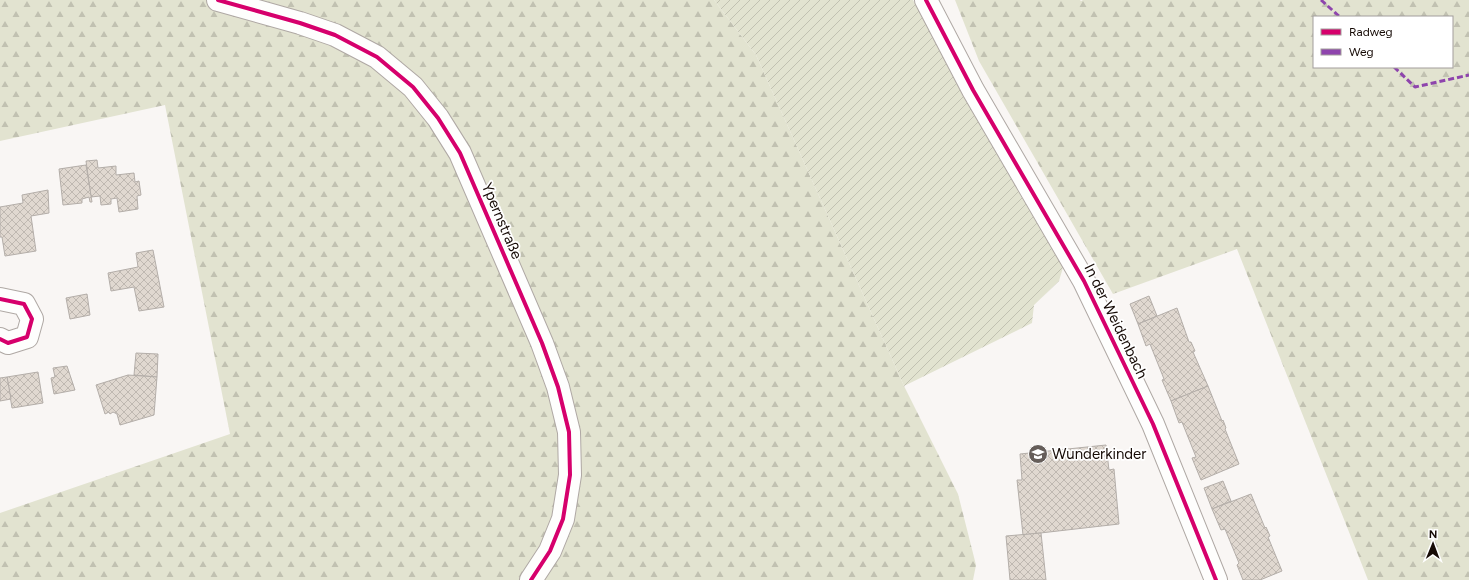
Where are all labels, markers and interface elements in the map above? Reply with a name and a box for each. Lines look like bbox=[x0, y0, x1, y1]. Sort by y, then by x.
legend bbox=[1313, 16, 1453, 68]
text: Radweg bbox=[1349, 25, 1393, 39]
text: Weg bbox=[1349, 45, 1374, 59]
street label: Ypernstraße bbox=[478, 180, 526, 262]
street label: In der Weidenbach bbox=[1080, 261, 1152, 381]
school or university icon: Wunderkinder bbox=[1027, 443, 1049, 465]
place label: Wunderkinder bbox=[1052, 445, 1146, 463]
north arrow bbox=[1413, 524, 1453, 564]
text: N bbox=[1429, 528, 1438, 541]

